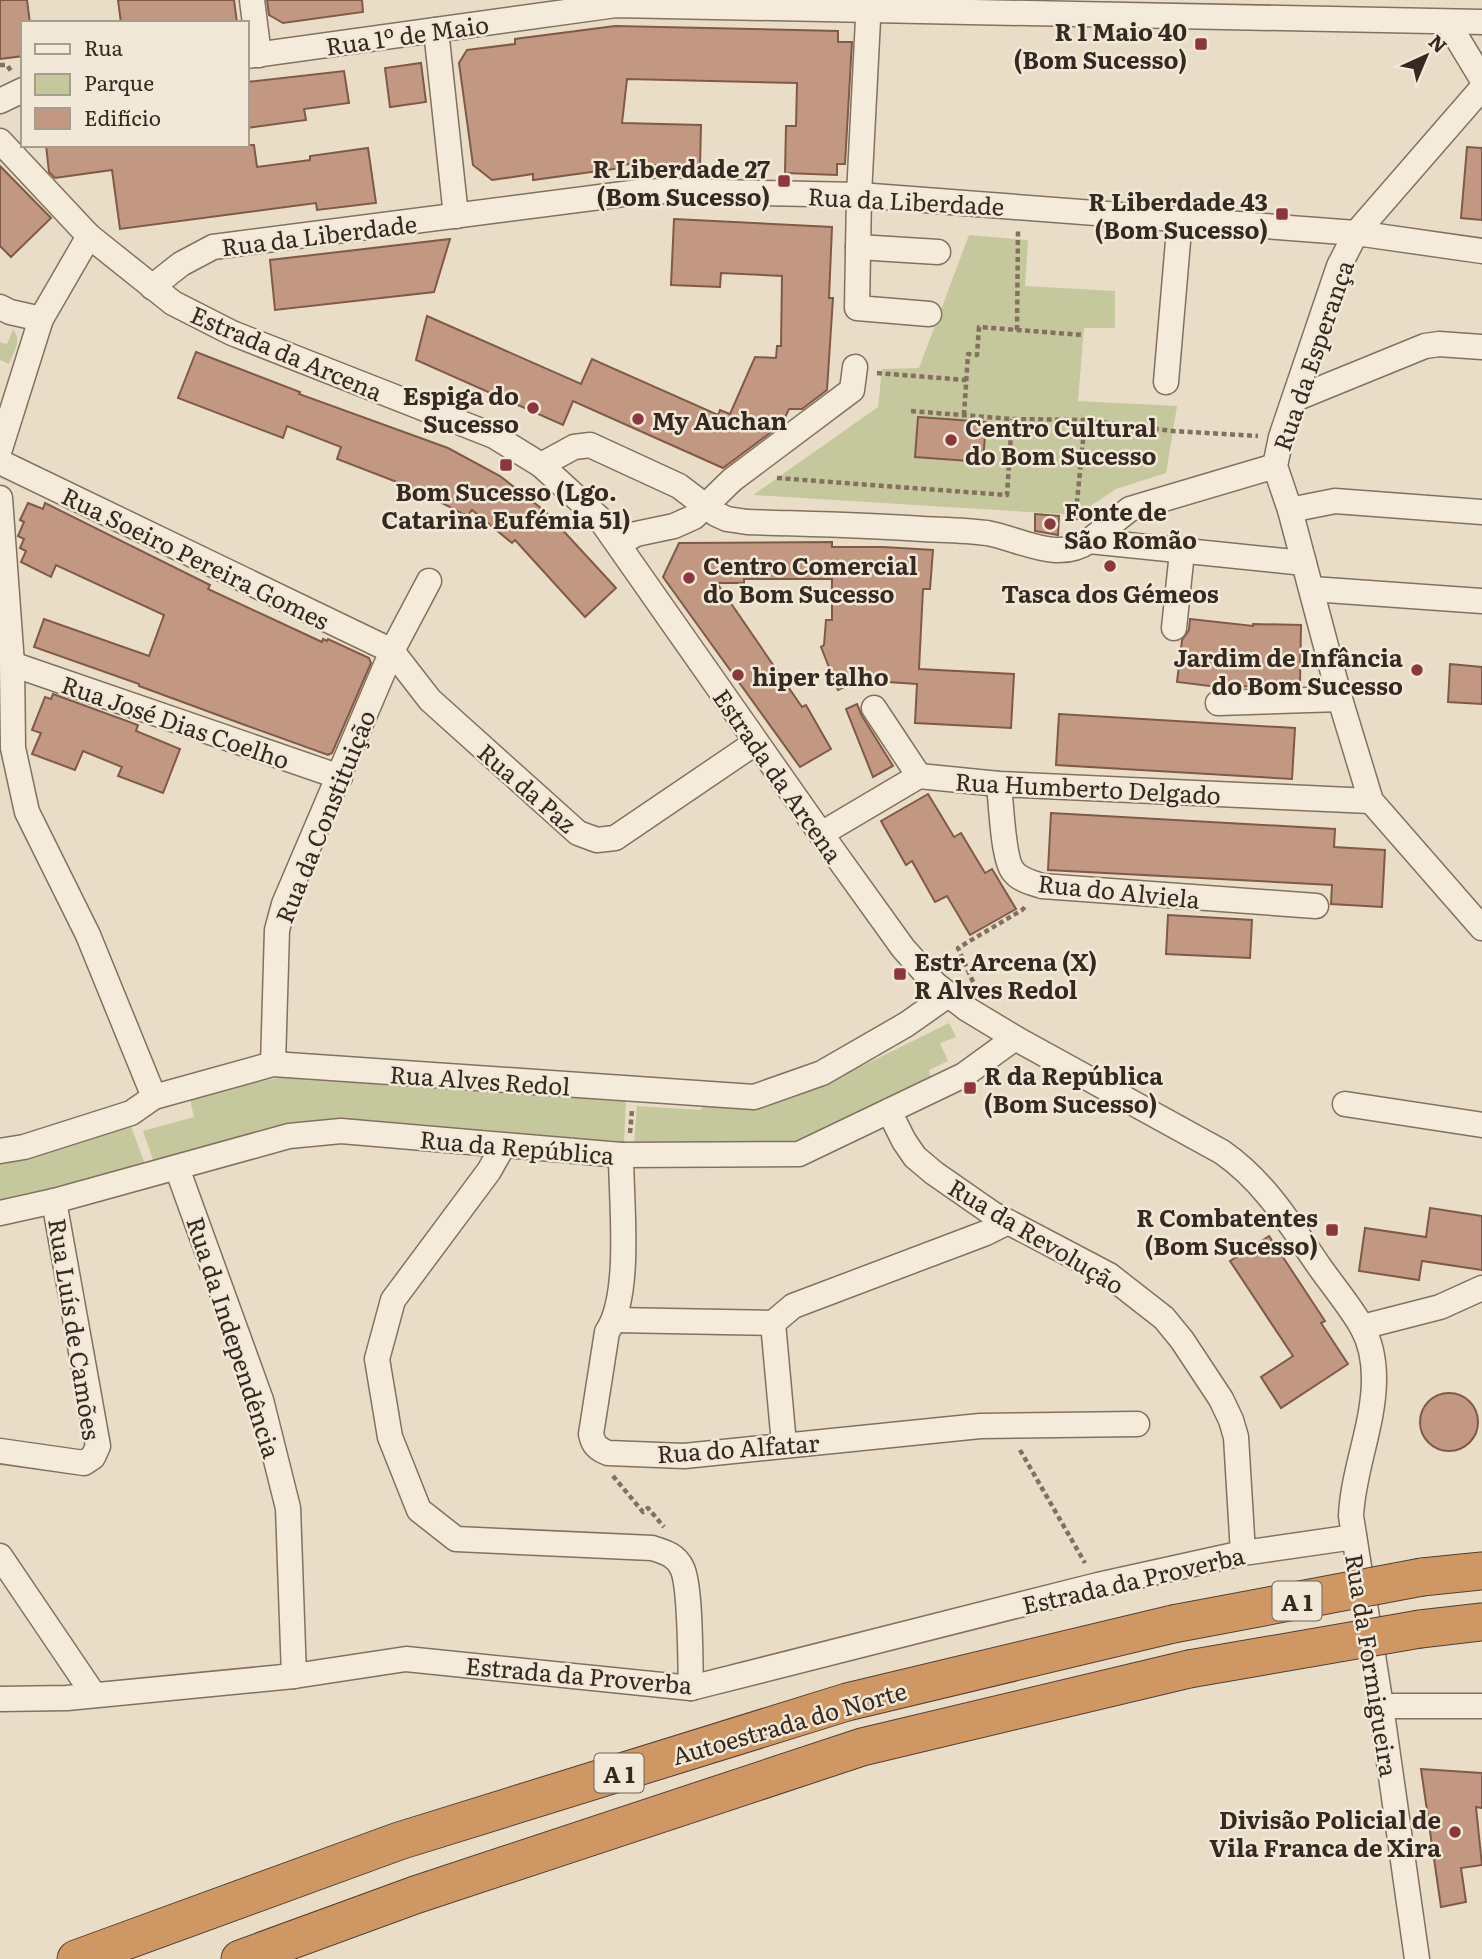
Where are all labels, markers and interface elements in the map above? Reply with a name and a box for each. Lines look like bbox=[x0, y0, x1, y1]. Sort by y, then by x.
street label: Rua 1º de Maio bbox=[323, 5, 491, 63]
place label: R 1 Maio 40 (Bom Sucesso) bbox=[1014, 13, 1187, 76]
legend bbox=[21, 21, 248, 147]
north arrow bbox=[1391, 21, 1461, 91]
text: N bbox=[1423, 27, 1454, 59]
text: Rua bbox=[84, 31, 124, 62]
marker: R 1 Maio 40 (Bom Sucesso) bbox=[1193, 36, 1209, 52]
text: Parque bbox=[84, 66, 154, 97]
text: Edifício bbox=[84, 101, 161, 132]
place label: R Liberdade 27 (Bom Sucesso) bbox=[593, 150, 770, 213]
marker: R Liberdade 27 (Bom Sucesso) bbox=[776, 173, 792, 189]
street label: Rua da Liberdade bbox=[807, 177, 1005, 223]
place label: R Liberdade 43 (Bom Sucesso) bbox=[1088, 183, 1268, 246]
street label: Rua da Liberdade bbox=[219, 205, 419, 263]
marker: R Liberdade 43 (Bom Sucesso) bbox=[1274, 206, 1290, 222]
street label: Rua da Esperança bbox=[1263, 255, 1361, 455]
street label: Estrada da Arcena bbox=[186, 296, 388, 408]
place label: Espiga do Sucesso bbox=[403, 377, 519, 440]
marker: Espiga do Sucesso bbox=[525, 400, 541, 416]
place label: My Auchan bbox=[652, 402, 787, 437]
place label: Centro Cultural do Bom Sucesso bbox=[965, 409, 1157, 472]
marker: My Auchan bbox=[630, 411, 646, 427]
marker: Centro Cultural do Bom Sucesso bbox=[943, 432, 959, 448]
marker: Bom Sucesso (Lgo. Catarina Eufémia 51) bbox=[498, 457, 514, 473]
place label: Bom Sucesso (Lgo. Catarina Eufémia 51) bbox=[381, 473, 631, 536]
street label: Rua Soeiro Pereira Gomes bbox=[56, 477, 336, 637]
place label: Fonte de São Romão bbox=[1064, 493, 1197, 556]
marker: Fonte de São Romão bbox=[1042, 516, 1058, 532]
place label: Centro Comercial do Bom Sucesso bbox=[703, 547, 918, 610]
marker: Tasca dos Gémeos bbox=[1102, 558, 1118, 574]
marker: Centro Comercial do Bom Sucesso bbox=[681, 570, 697, 586]
place label: Tasca dos Gémeos bbox=[1001, 575, 1219, 610]
place label: Jardim de Infância do Bom Sucesso bbox=[1174, 639, 1403, 702]
place label: hiper talho bbox=[752, 658, 889, 693]
marker: Jardim de Infância do Bom Sucesso bbox=[1409, 662, 1425, 678]
street label: Rua José Dias Coelho bbox=[57, 666, 295, 776]
marker: hiper talho bbox=[730, 667, 746, 683]
street label: Estrada da Arcena bbox=[706, 681, 852, 869]
street label: Rua da Constituição bbox=[265, 704, 383, 928]
street label: Rua da Paz bbox=[471, 734, 585, 840]
street label: Rua Humberto Delgado bbox=[954, 763, 1222, 811]
street label: Rua do Alviela bbox=[1036, 864, 1202, 916]
place label: Estr Arcena (X) R Alves Redol bbox=[914, 943, 1097, 1006]
marker: Estr Arcena (X) R Alves Redol bbox=[892, 966, 908, 982]
street label: Rua Alves Redol bbox=[389, 1055, 571, 1103]
place label: R da República (Bom Sucesso) bbox=[984, 1057, 1163, 1120]
marker: R da República (Bom Sucesso) bbox=[962, 1080, 978, 1096]
street label: Rua da República bbox=[418, 1120, 616, 1172]
street label: Rua da Revolução bbox=[942, 1169, 1132, 1301]
place label: R Combatentes (Bom Sucesso) bbox=[1136, 1199, 1318, 1262]
street label: Rua da Independência bbox=[179, 1212, 291, 1462]
street label: Rua Luís de Camões bbox=[41, 1216, 111, 1443]
marker: R Combatentes (Bom Sucesso) bbox=[1324, 1222, 1340, 1238]
street label: Rua do Alfatar bbox=[655, 1424, 821, 1470]
street label: Estrada da Proverba bbox=[1018, 1536, 1248, 1622]
street label: Rua da Formigueira bbox=[1338, 1551, 1408, 1779]
road number: A 1 bbox=[1272, 1582, 1322, 1620]
street label: Estrada da Proverba bbox=[464, 1647, 694, 1701]
street label: Autoestrada do Norte bbox=[668, 1672, 910, 1772]
road number: A 1 bbox=[594, 1754, 644, 1792]
place label: Divisão Policial de Vila Franca de Xira bbox=[1209, 1801, 1441, 1864]
marker: Divisão Policial de Vila Franca de Xira bbox=[1447, 1824, 1463, 1840]

